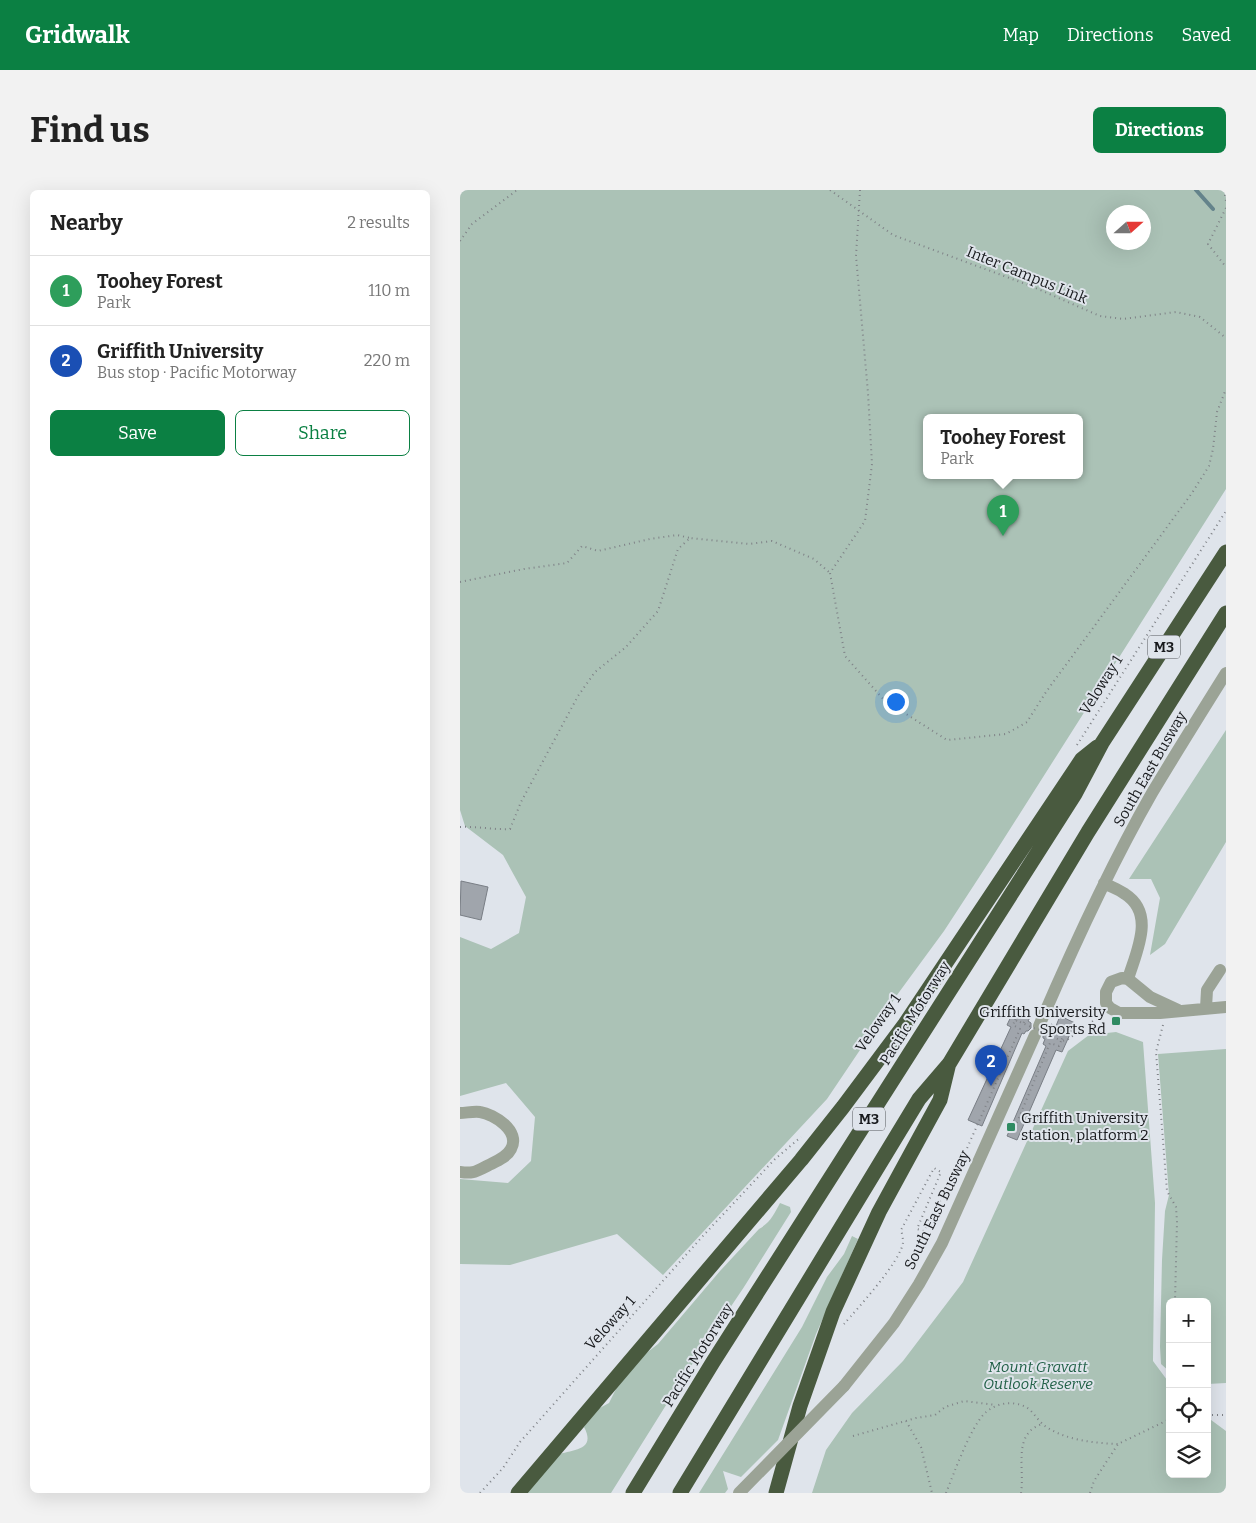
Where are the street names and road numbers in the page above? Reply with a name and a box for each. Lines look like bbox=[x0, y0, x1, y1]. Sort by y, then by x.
street label: Inter Campus Link bbox=[964, 243, 1090, 308]
road number: M3 bbox=[1148, 636, 1180, 658]
street label: Veloway 1 bbox=[1076, 652, 1126, 718]
street label: South East Busway bbox=[1110, 708, 1190, 830]
street label: Pacific Motorway bbox=[876, 958, 954, 1068]
street label: Veloway 1 bbox=[852, 991, 904, 1055]
road number: M3 bbox=[853, 1108, 885, 1131]
street label: South East Busway bbox=[900, 1147, 974, 1272]
street label: Veloway 1 bbox=[581, 1292, 639, 1354]
street label: Pacific Motorway bbox=[659, 1300, 737, 1410]

